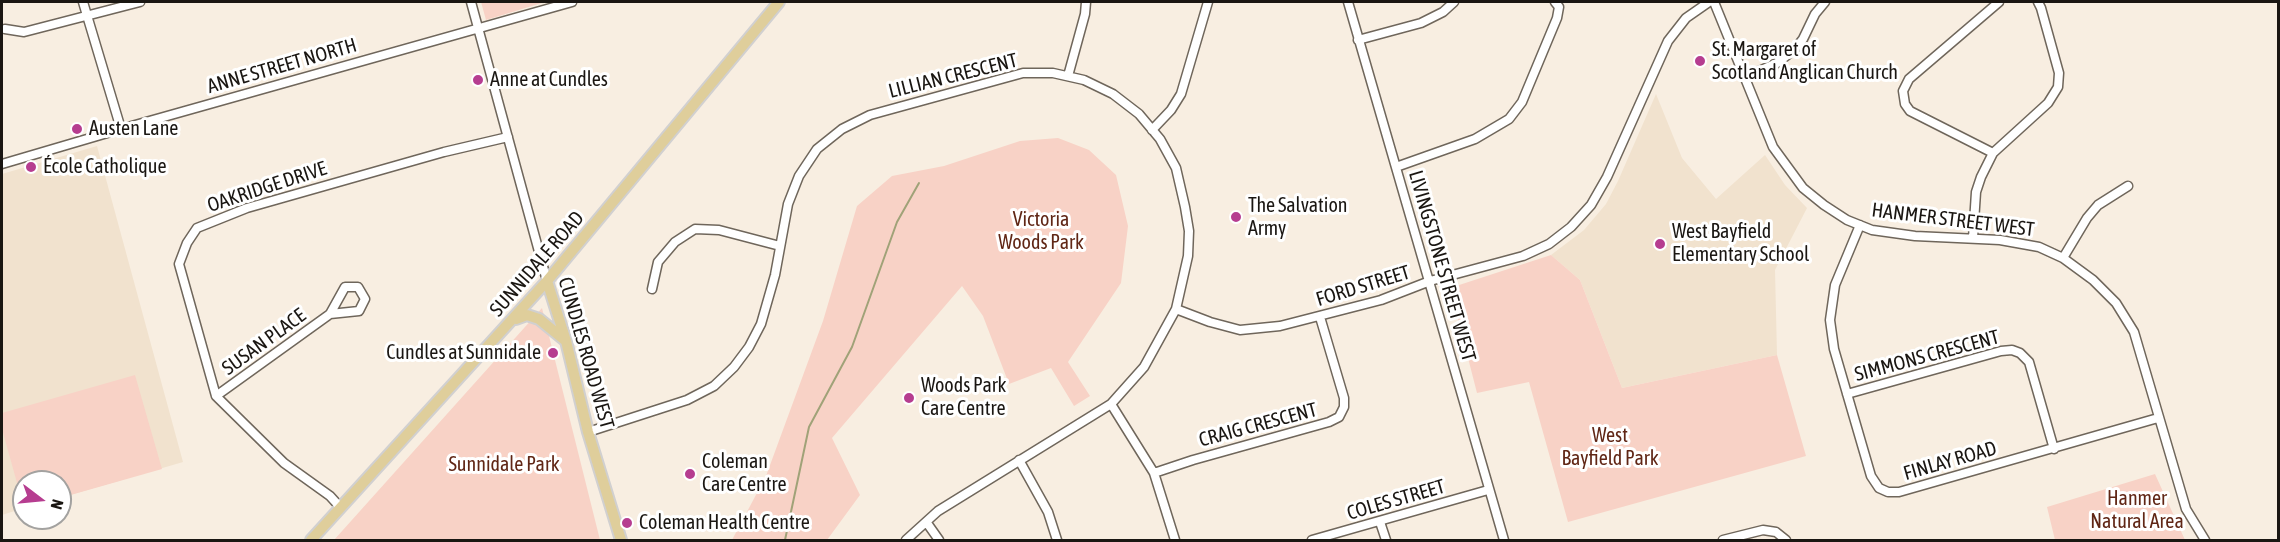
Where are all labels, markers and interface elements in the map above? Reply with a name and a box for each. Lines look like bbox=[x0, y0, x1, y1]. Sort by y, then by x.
street label: ANNE STREET NORTH bbox=[205, 33, 359, 99]
place label: St. Margaret of Scotland Anglican Church bbox=[1712, 38, 1898, 85]
street label: LILLIAN CRESCENT bbox=[886, 48, 1020, 104]
marker: St. Margaret of Scotland Anglican Church bbox=[1693, 54, 1707, 68]
place label: Anne at Cundles bbox=[490, 68, 608, 92]
marker: Anne at Cundles bbox=[471, 73, 485, 87]
place label: Austen Lane bbox=[89, 117, 178, 141]
marker: Austen Lane bbox=[70, 122, 84, 136]
place label: École Catholique bbox=[43, 155, 167, 179]
street label: OAKRIDGE DRIVE bbox=[204, 156, 330, 218]
marker: École Catholique bbox=[24, 160, 38, 174]
street label: LIVINGSTONE STREET WEST bbox=[1403, 168, 1481, 364]
place label: The Salvation Army bbox=[1248, 194, 1347, 241]
street label: HANMER STREET WEST bbox=[1870, 198, 2036, 242]
street label: SUNNIDALE ROAD bbox=[485, 207, 589, 321]
park label: Victoria Woods Park bbox=[998, 208, 1084, 255]
marker: The Salvation Army bbox=[1229, 210, 1243, 224]
place label: West Bayfield Elementary School bbox=[1672, 220, 1809, 267]
marker: West Bayfield Elementary School bbox=[1653, 237, 1667, 251]
street label: FORD STREET bbox=[1313, 260, 1413, 312]
street label: CUNDLES ROAD WEST bbox=[553, 274, 619, 432]
street label: SUSAN PLACE bbox=[217, 304, 311, 380]
street label: SIMMONS CRESCENT bbox=[1852, 325, 2002, 387]
place label: Cundles at Sunnidale bbox=[386, 341, 541, 365]
marker: Cundles at Sunnidale bbox=[546, 346, 560, 360]
place label: Woods Park Care Centre bbox=[921, 374, 1006, 421]
marker: Woods Park Care Centre bbox=[902, 391, 916, 405]
street label: CRAIG CRESCENT bbox=[1196, 398, 1320, 452]
park label: West Bayfield Park bbox=[1562, 424, 1658, 471]
street label: FINLAY ROAD bbox=[1901, 436, 1999, 486]
place label: Coleman Care Centre bbox=[702, 450, 787, 497]
park label: Sunnidale Park bbox=[448, 453, 560, 477]
marker: Coleman Care Centre bbox=[683, 467, 697, 481]
north arrow bbox=[12, 470, 72, 530]
street label: COLES STREET bbox=[1344, 475, 1448, 525]
park label: Hanmer Natural Area bbox=[2090, 487, 2184, 534]
text: N bbox=[47, 497, 67, 511]
place label: Coleman Health Centre bbox=[639, 511, 810, 535]
marker: Coleman Health Centre bbox=[620, 516, 634, 530]

